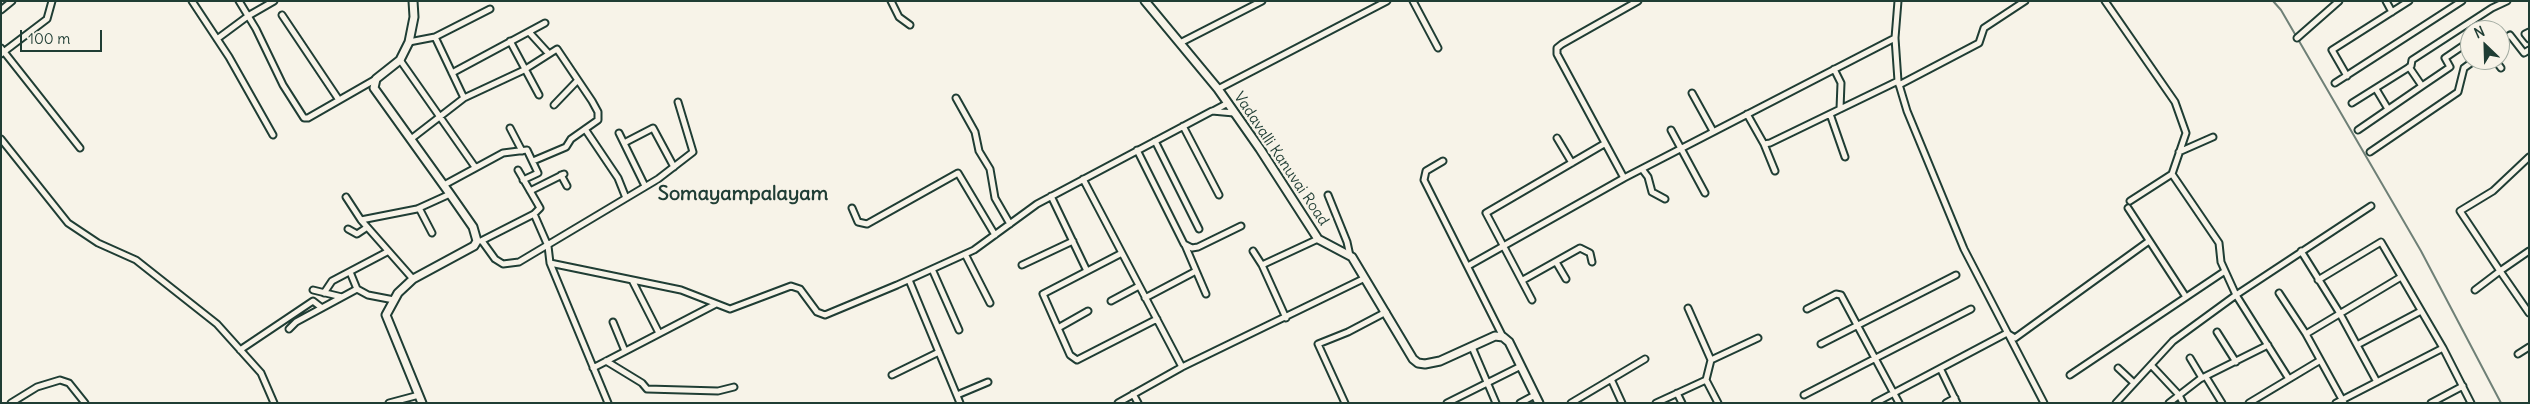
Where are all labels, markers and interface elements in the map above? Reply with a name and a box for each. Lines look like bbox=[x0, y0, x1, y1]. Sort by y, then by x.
scale bar bbox=[22, 20, 105, 52]
north arrow bbox=[2460, 20, 2510, 70]
text: N bbox=[2471, 22, 2487, 42]
text: 100 m bbox=[28, 29, 70, 48]
street label: Vadavalli Kanuvai Road bbox=[1230, 89, 1332, 229]
district label: Somayampalayam bbox=[658, 182, 828, 206]

